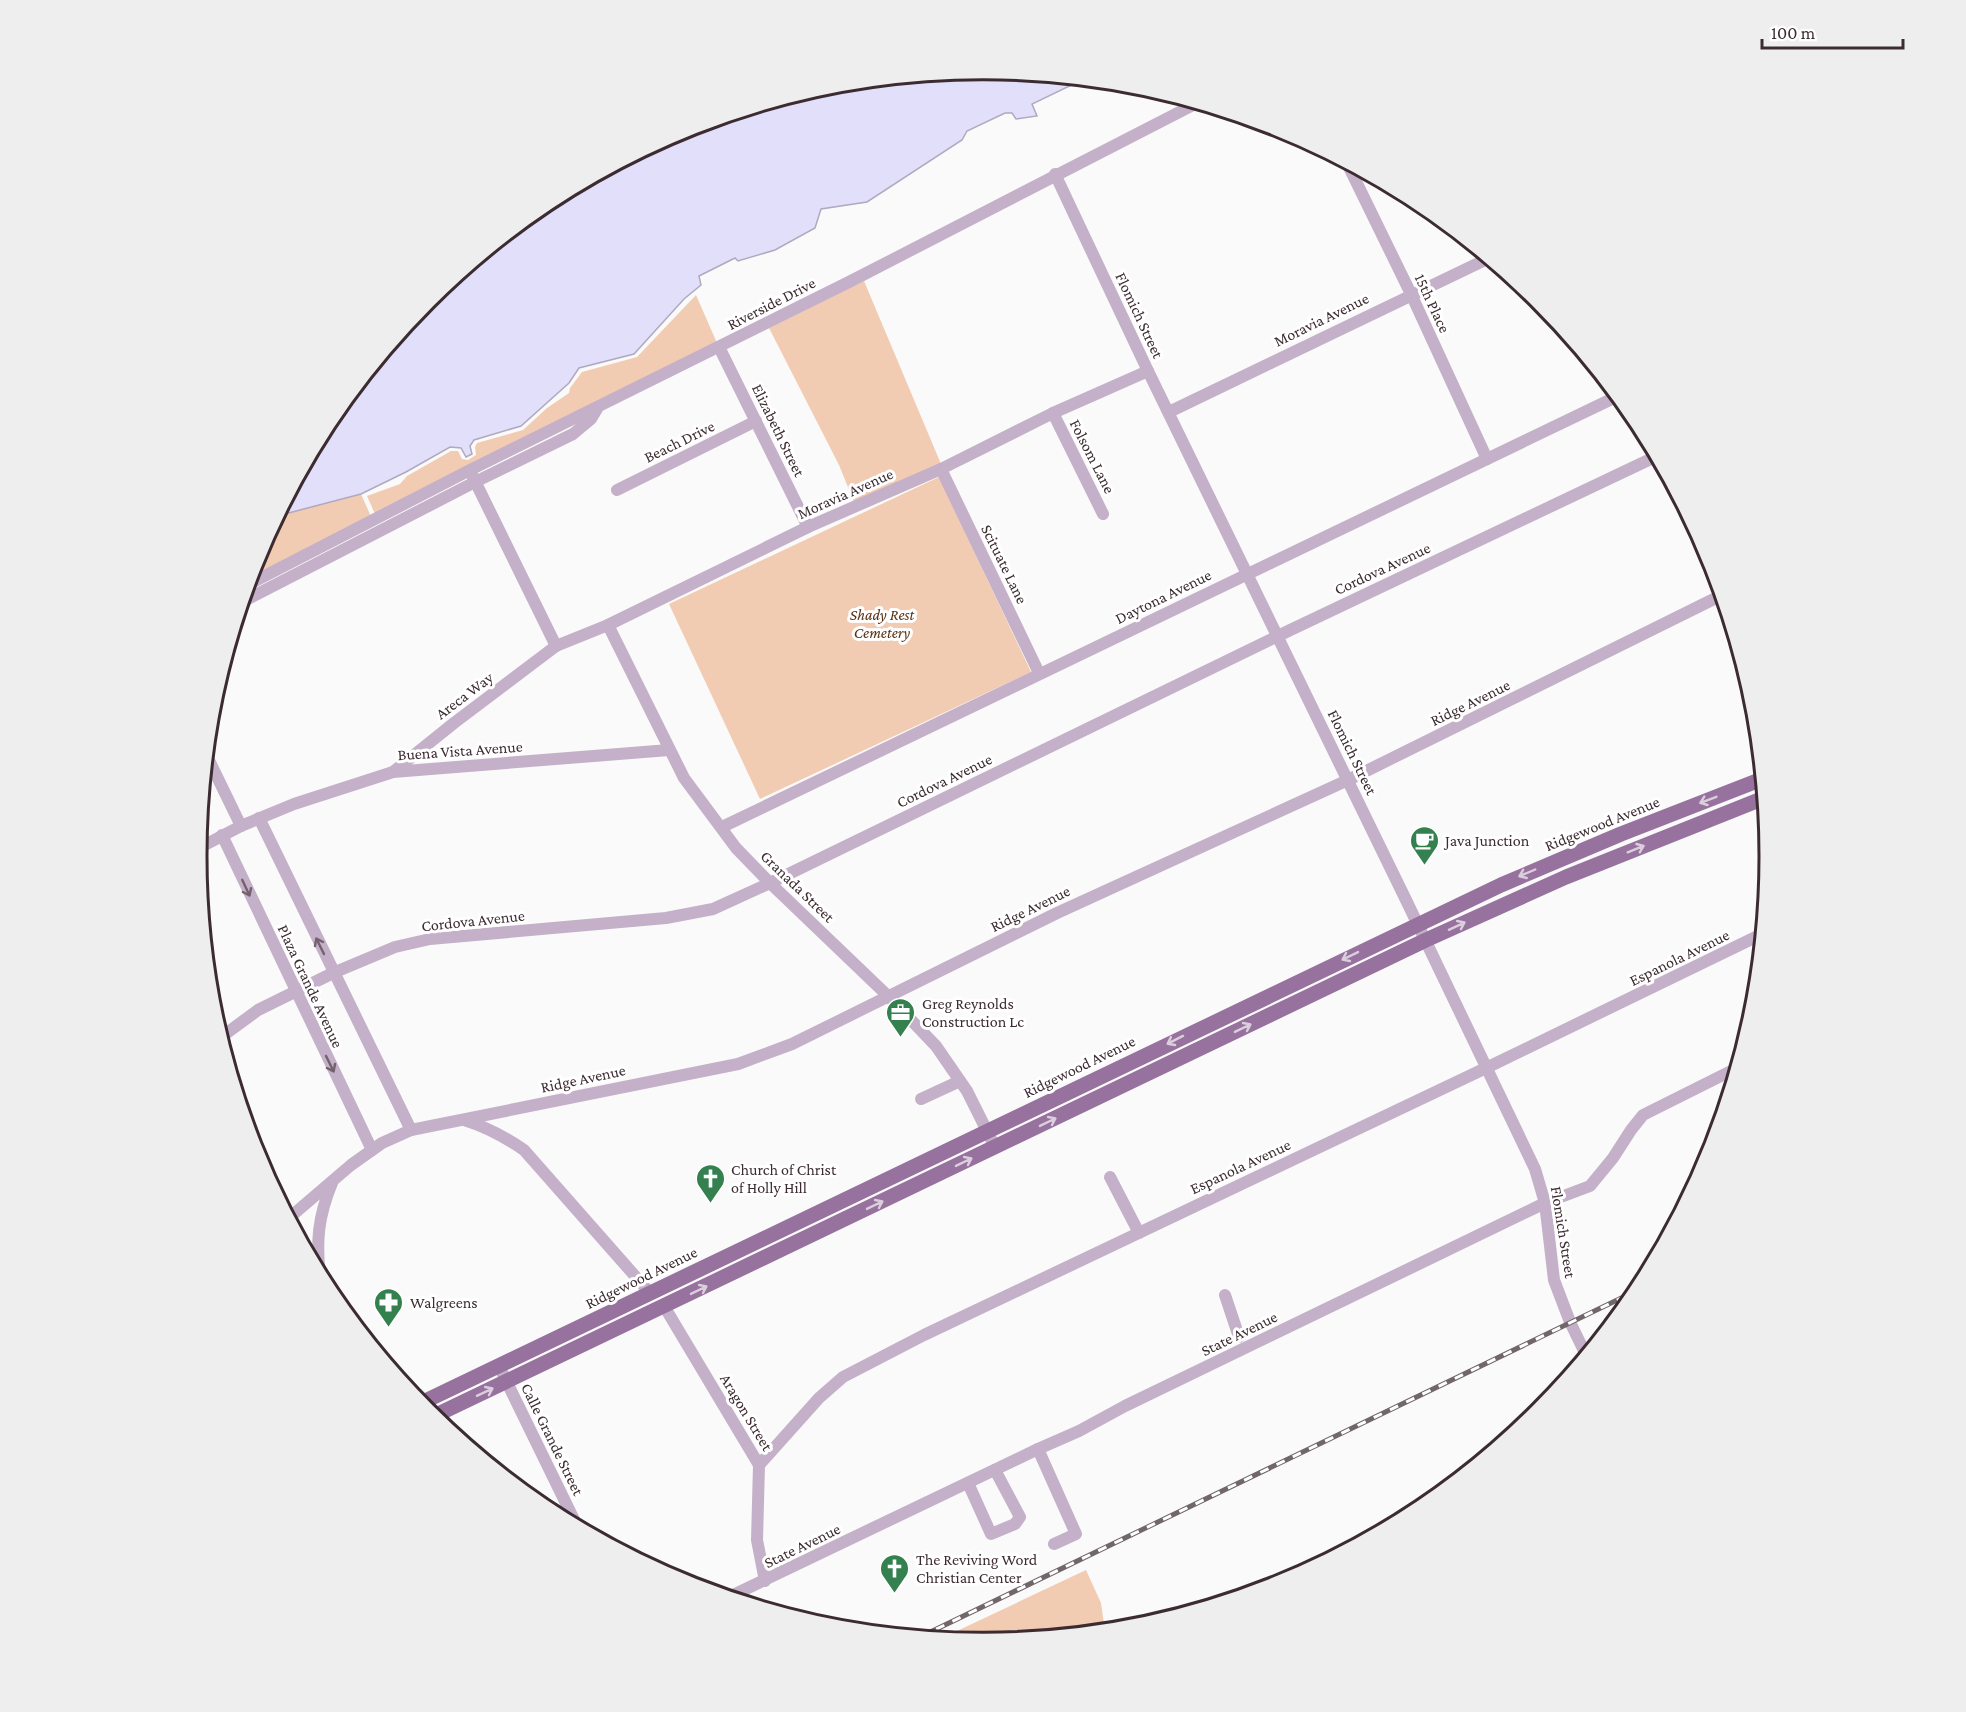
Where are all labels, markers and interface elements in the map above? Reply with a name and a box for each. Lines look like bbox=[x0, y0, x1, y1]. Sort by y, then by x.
scale bar bbox=[1762, 12, 1903, 50]
text: 100 m bbox=[1771, 23, 1816, 43]
street label: Flomich Street bbox=[1112, 270, 1167, 361]
street label: 15th Place bbox=[1412, 271, 1454, 335]
street label: Riverside Drive bbox=[724, 274, 818, 333]
street label: Moravia Avenue bbox=[1271, 289, 1371, 350]
street label: Elizabeth Street bbox=[749, 381, 809, 480]
street label: Folsom Lane bbox=[1067, 416, 1118, 496]
street label: Beach Drive bbox=[641, 417, 717, 466]
street label: Moravia Avenue bbox=[795, 465, 896, 522]
street label: Scituate Lane bbox=[978, 522, 1031, 606]
street label: Cordova Avenue bbox=[1332, 539, 1433, 598]
street label: Daytona Avenue bbox=[1112, 566, 1214, 628]
park label: Shady Rest Cemetery bbox=[850, 606, 914, 642]
street label: Areca Way bbox=[432, 668, 497, 723]
street label: Ridge Avenue bbox=[1428, 676, 1513, 730]
street label: Flomich Street bbox=[1325, 707, 1381, 798]
street label: Buena Vista Avenue bbox=[397, 738, 523, 763]
street label: Cordova Avenue bbox=[894, 750, 995, 811]
street label: Ridgewood Avenue bbox=[1542, 793, 1662, 855]
one-way arrow bbox=[1699, 796, 1718, 807]
cafe icon: Java Junction bbox=[1408, 824, 1440, 866]
place label: Java Junction bbox=[1443, 832, 1530, 850]
one-way arrow bbox=[1626, 843, 1644, 854]
street label: Granada Street bbox=[758, 847, 838, 926]
one-way arrow bbox=[1518, 868, 1537, 879]
one-way arrow bbox=[241, 879, 253, 897]
street label: Ridge Avenue bbox=[988, 882, 1073, 936]
street label: Cordova Avenue bbox=[421, 907, 526, 934]
one-way arrow bbox=[1447, 920, 1465, 932]
street label: Plaza Grande Avenue bbox=[275, 922, 347, 1050]
street label: Espanola Avenue bbox=[1626, 926, 1732, 990]
one-way arrow bbox=[314, 937, 326, 955]
one-way arrow bbox=[1342, 950, 1360, 962]
place label: Greg Reynolds Construction Lc bbox=[922, 995, 1024, 1030]
office icon: Greg Reynolds Construction Lc bbox=[885, 996, 917, 1038]
one-way arrow bbox=[1233, 1022, 1251, 1034]
street label: Ridgewood Avenue bbox=[1021, 1032, 1138, 1102]
one-way arrow bbox=[1166, 1035, 1184, 1047]
one-way arrow bbox=[325, 1055, 337, 1073]
street label: Ridge Avenue bbox=[539, 1061, 627, 1097]
one-way arrow bbox=[1039, 1115, 1057, 1127]
street label: Espanola Avenue bbox=[1187, 1136, 1294, 1198]
one-way arrow bbox=[954, 1156, 972, 1168]
place label: Church of Christ of Holly Hill bbox=[731, 1161, 837, 1197]
church icon: Church of Christ of Holly Hill bbox=[694, 1162, 726, 1204]
street label: Flomich Street bbox=[1548, 1185, 1579, 1280]
one-way arrow bbox=[865, 1199, 883, 1211]
street label: Ridgewood Avenue bbox=[583, 1243, 700, 1313]
one-way arrow bbox=[689, 1283, 707, 1295]
pharmacy icon: Walgreens bbox=[373, 1286, 405, 1328]
place label: Walgreens bbox=[410, 1294, 478, 1312]
street label: State Avenue bbox=[1198, 1308, 1280, 1359]
street label: Aragon Street bbox=[716, 1371, 777, 1455]
street label: Calle Grande Street bbox=[518, 1380, 587, 1499]
one-way arrow bbox=[476, 1386, 494, 1398]
street label: State Avenue bbox=[761, 1520, 843, 1571]
place label: The Reviving Word Christian Center bbox=[916, 1551, 1038, 1586]
church icon: The Reviving Word Christian Center bbox=[879, 1552, 911, 1594]

